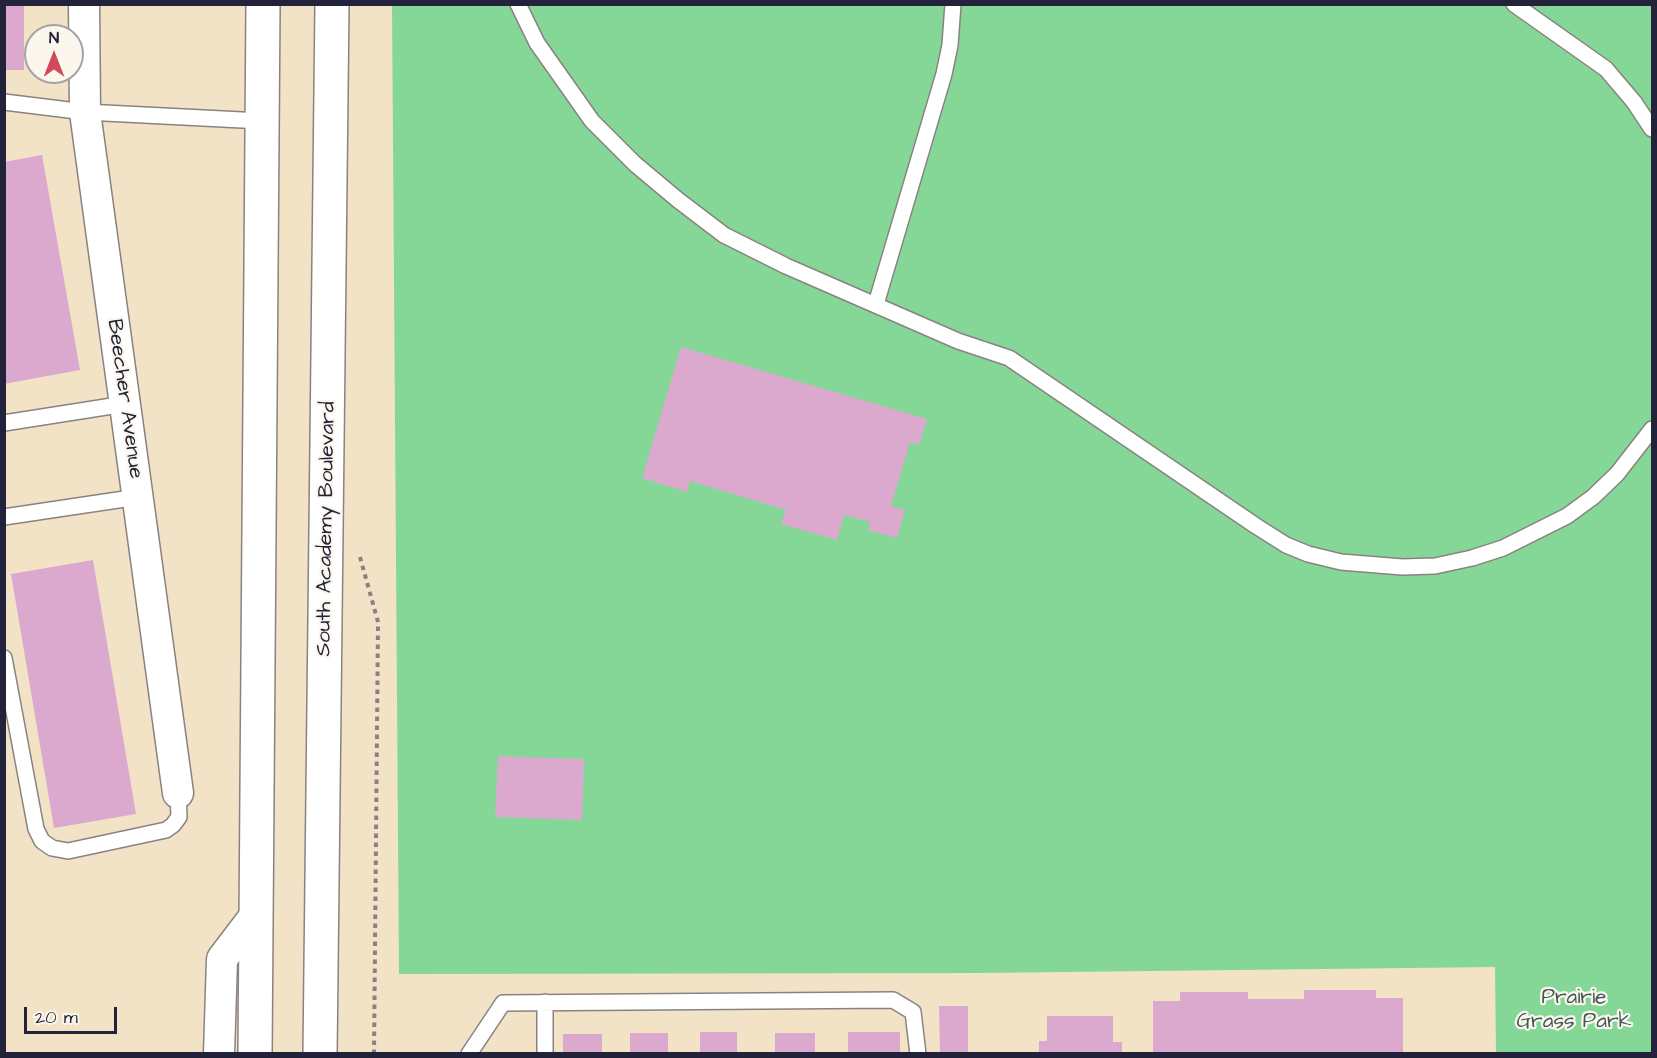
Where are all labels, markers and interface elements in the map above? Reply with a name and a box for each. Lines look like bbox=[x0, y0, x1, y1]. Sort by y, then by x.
north arrow bbox=[24, 24, 84, 84]
text: N bbox=[49, 27, 59, 49]
street label: Beecher Avenue bbox=[100, 318, 148, 480]
street label: South Academy Boulevard bbox=[312, 401, 342, 657]
park label: Prairie Grass Park bbox=[1517, 986, 1631, 1036]
scale bar bbox=[27, 995, 120, 1033]
text: 20 m bbox=[35, 1005, 78, 1030]

